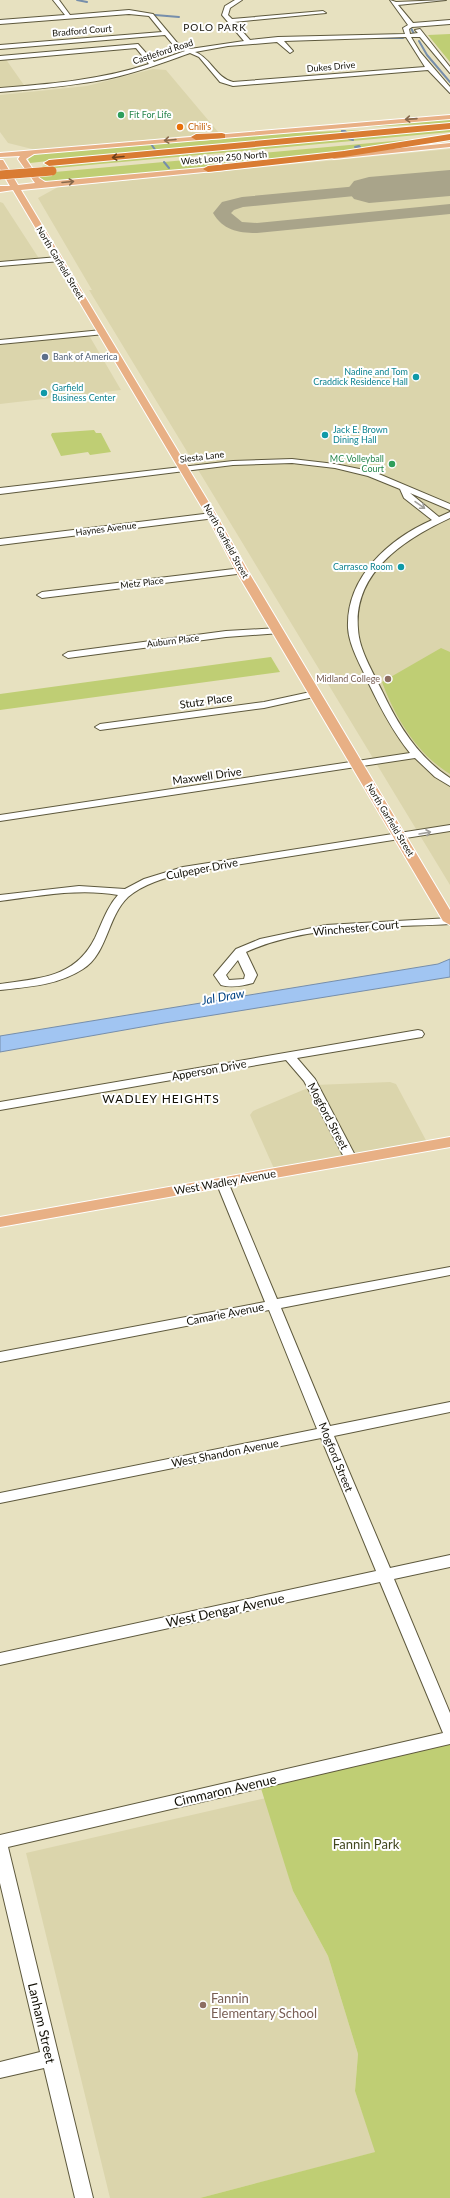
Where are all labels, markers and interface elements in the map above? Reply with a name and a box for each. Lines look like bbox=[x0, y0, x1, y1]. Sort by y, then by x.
district label: POLO PARK bbox=[183, 21, 247, 33]
street label: Bradford Court bbox=[52, 22, 113, 39]
street label: Castleford Road bbox=[131, 37, 194, 66]
street label: Dukes Drive bbox=[306, 59, 356, 74]
place label: Fit For Life bbox=[129, 109, 172, 120]
marker: Fit For Life bbox=[116, 110, 126, 120]
one-way arrow bbox=[405, 116, 418, 123]
place label: Chili's bbox=[188, 121, 211, 132]
marker: Chili's bbox=[175, 122, 185, 132]
one-way arrow bbox=[164, 136, 177, 143]
street label: West Loop 250 North bbox=[181, 148, 267, 167]
one-way arrow bbox=[112, 153, 125, 160]
one-way arrow bbox=[61, 179, 74, 186]
street label: North Garfield Street bbox=[34, 224, 87, 302]
place label: Bank of America bbox=[53, 351, 118, 362]
marker: Bank of America bbox=[40, 352, 50, 362]
place label: Nadine and Tom Craddick Residence Hall bbox=[313, 366, 408, 387]
marker: Nadine and Tom Craddick Residence Hall bbox=[411, 372, 421, 382]
place label: Garfield Business Center bbox=[52, 382, 116, 403]
marker: Garfield Business Center bbox=[39, 388, 49, 398]
place label: Jack E. Brown Dining Hall bbox=[333, 424, 388, 445]
marker: Jack E. Brown Dining Hall bbox=[320, 430, 330, 440]
street label: Siesta Lane bbox=[179, 448, 225, 465]
place label: MC Volleyball Court bbox=[330, 453, 385, 474]
marker: MC Volleyball Court bbox=[387, 459, 397, 469]
one-way arrow bbox=[414, 501, 425, 509]
street label: North Garfield Street bbox=[201, 502, 252, 580]
street label: Haynes Avenue bbox=[75, 519, 137, 538]
place label: Carrasco Room bbox=[333, 561, 393, 572]
marker: Carrasco Room bbox=[396, 562, 406, 572]
street label: Metz Place bbox=[120, 574, 164, 591]
street label: Auburn Place bbox=[146, 632, 200, 649]
place label: Midland College bbox=[316, 673, 380, 684]
marker: Midland College bbox=[383, 674, 393, 684]
street label: Stutz Place bbox=[179, 690, 233, 711]
street label: Maxwell Drive bbox=[172, 764, 242, 787]
street label: North Garfield Street bbox=[364, 781, 417, 859]
one-way arrow bbox=[418, 828, 431, 836]
street label: Culpeper Drive bbox=[165, 855, 239, 882]
street label: Winchester Court bbox=[313, 917, 399, 938]
water label: Jal Draw bbox=[199, 985, 246, 1008]
street label: Apperson Drive bbox=[171, 1056, 248, 1082]
street label: Mogford Street bbox=[305, 1080, 351, 1151]
district label: WADLEY HEIGHTS bbox=[102, 1091, 220, 1106]
street label: West Wadley Avenue bbox=[173, 1166, 277, 1197]
street label: Camarie Avenue bbox=[185, 1300, 265, 1327]
street label: Mogford Street bbox=[317, 1420, 356, 1493]
street label: West Shandon Avenue bbox=[170, 1436, 280, 1469]
street label: West Dengar Avenue bbox=[164, 1590, 286, 1630]
street label: Cimmaron Avenue bbox=[172, 1770, 278, 1810]
park label: Fannin Park bbox=[333, 1836, 400, 1852]
street label: Lanham Street bbox=[25, 1981, 59, 2065]
place label: Fannin Elementary School bbox=[211, 1990, 317, 2021]
marker: Fannin Elementary School bbox=[198, 2000, 208, 2010]

